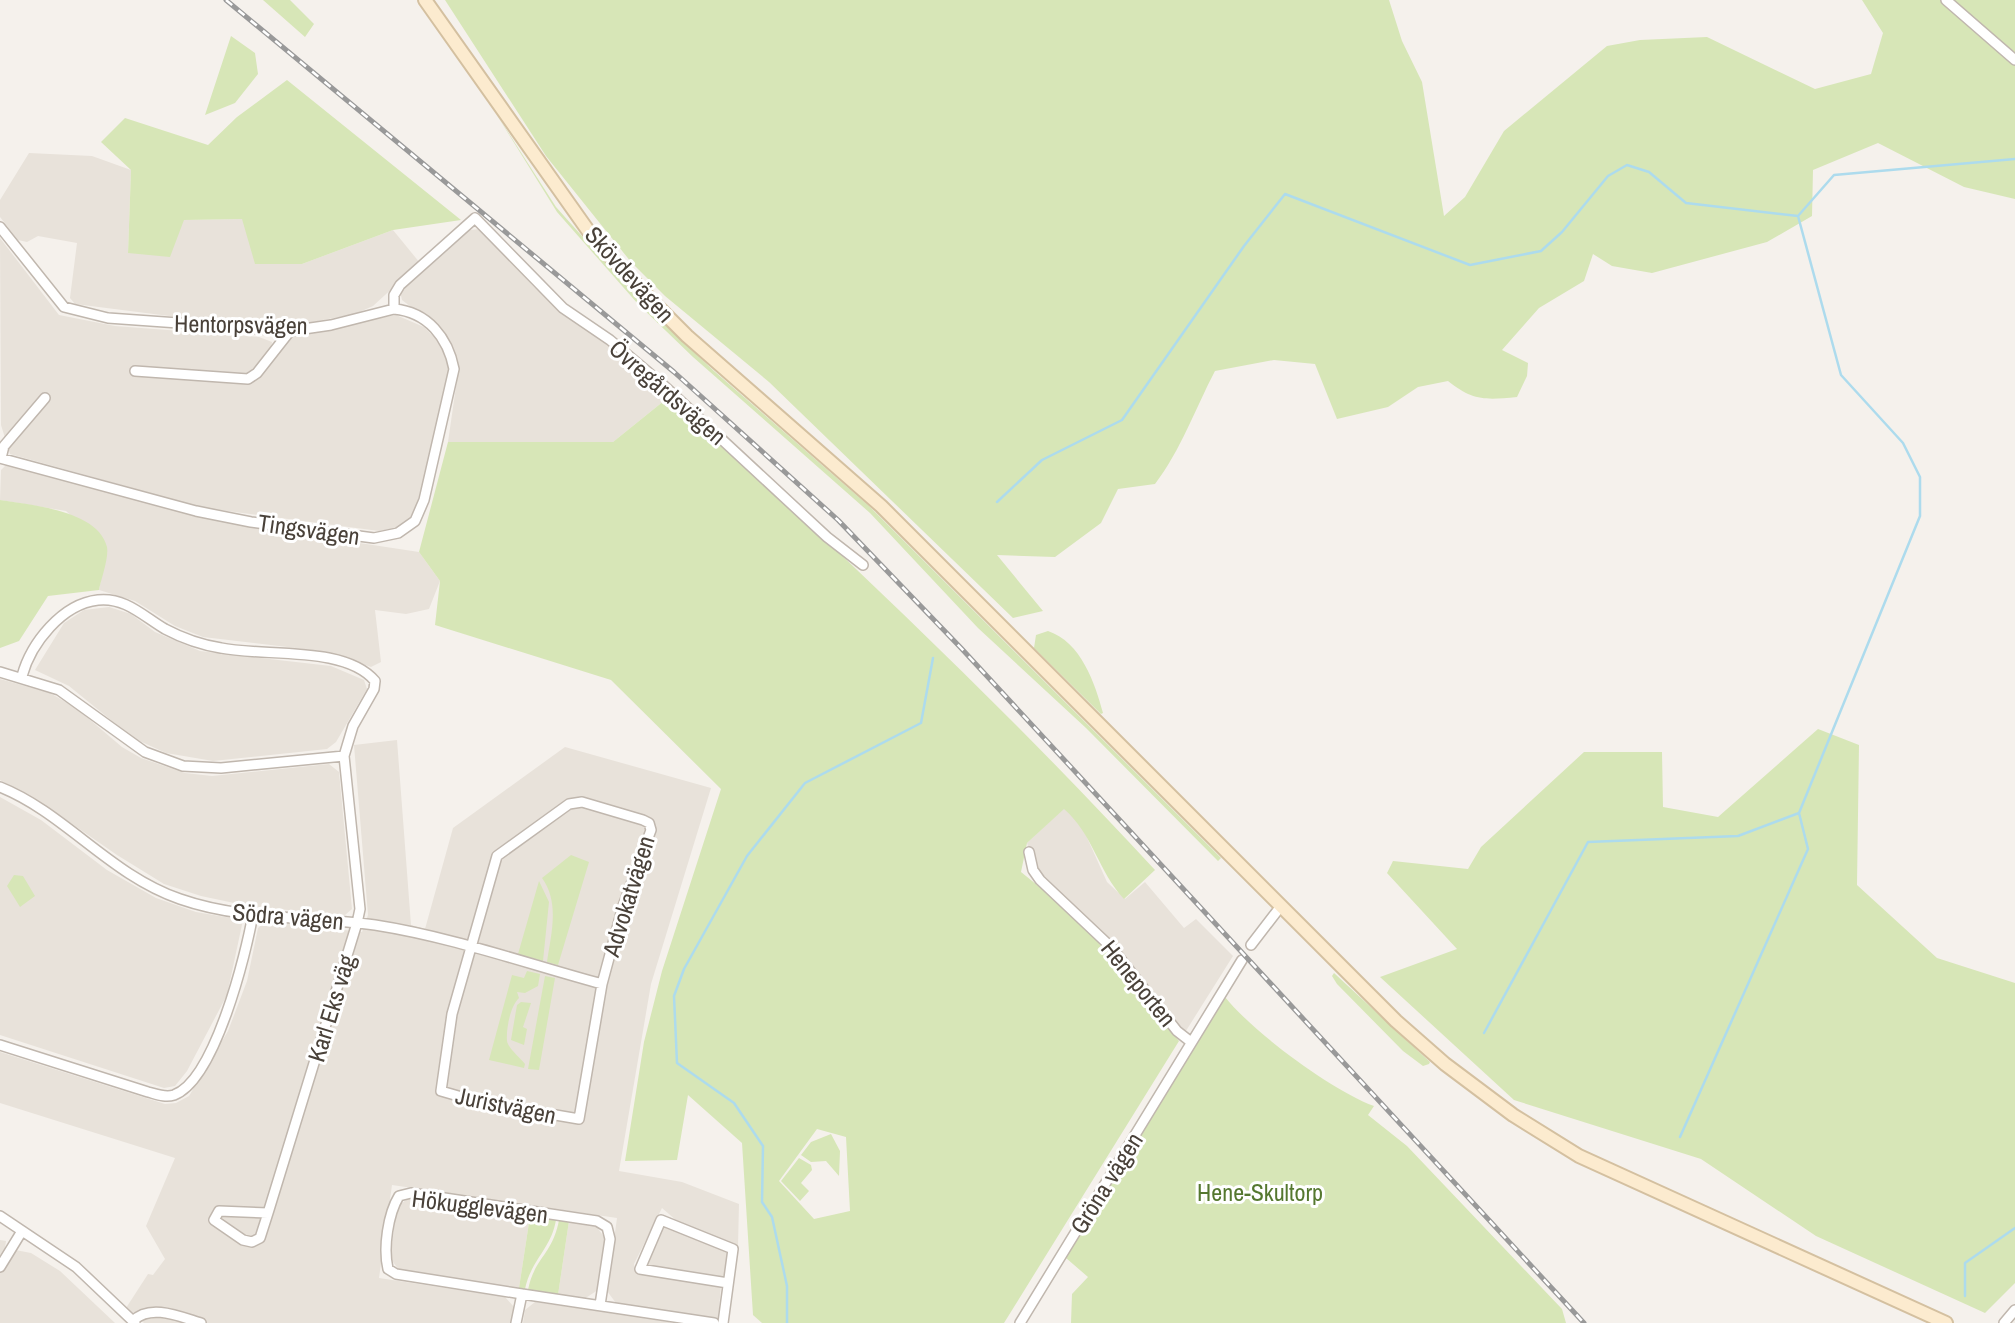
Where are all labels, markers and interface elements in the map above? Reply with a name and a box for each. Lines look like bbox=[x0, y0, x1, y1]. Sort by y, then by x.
street label: Skövdevägen bbox=[578, 219, 682, 329]
street label: Hentorpsvägen bbox=[174, 307, 308, 341]
street label: Övregårdsvägen bbox=[603, 332, 733, 452]
street label: Tingsvägen bbox=[256, 506, 362, 552]
street label: Advokatvägen bbox=[594, 832, 662, 961]
street label: Södra vägen bbox=[231, 895, 345, 937]
street label: Heneporten bbox=[1094, 933, 1184, 1033]
street label: Karl Eks väg bbox=[300, 950, 362, 1066]
street label: Juristvägen bbox=[453, 1079, 559, 1131]
street label: Gröna vägen bbox=[1062, 1126, 1150, 1240]
park label: Hene-Skultorp bbox=[1197, 1176, 1323, 1208]
street label: Hökugglevägen bbox=[410, 1182, 550, 1230]

